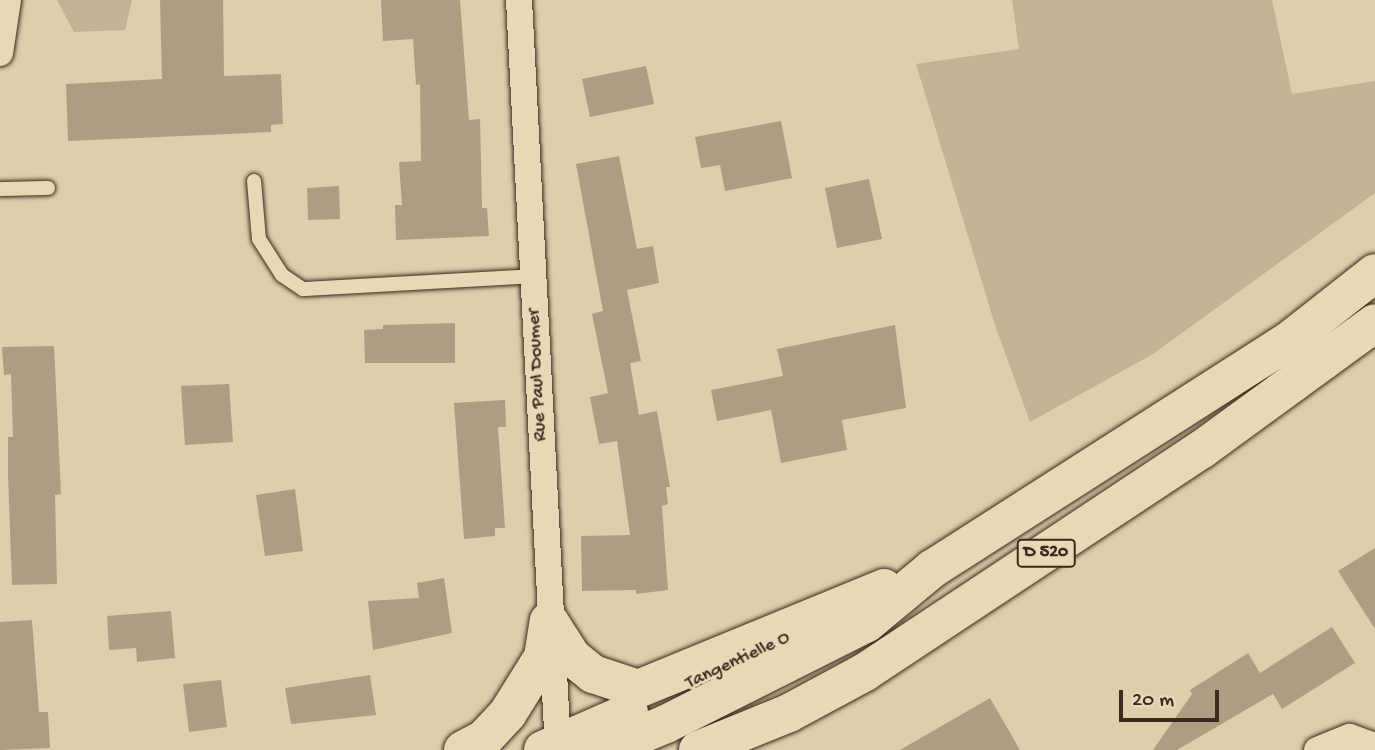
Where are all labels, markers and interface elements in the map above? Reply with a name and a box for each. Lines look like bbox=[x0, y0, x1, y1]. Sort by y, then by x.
street label: Rue Paul Doumer bbox=[523, 308, 553, 442]
road number: D 520 bbox=[1016, 538, 1076, 568]
street label: Tangentielle O bbox=[682, 627, 794, 695]
scale bar bbox=[1123, 676, 1223, 720]
text: 20 m bbox=[1132, 689, 1174, 714]

